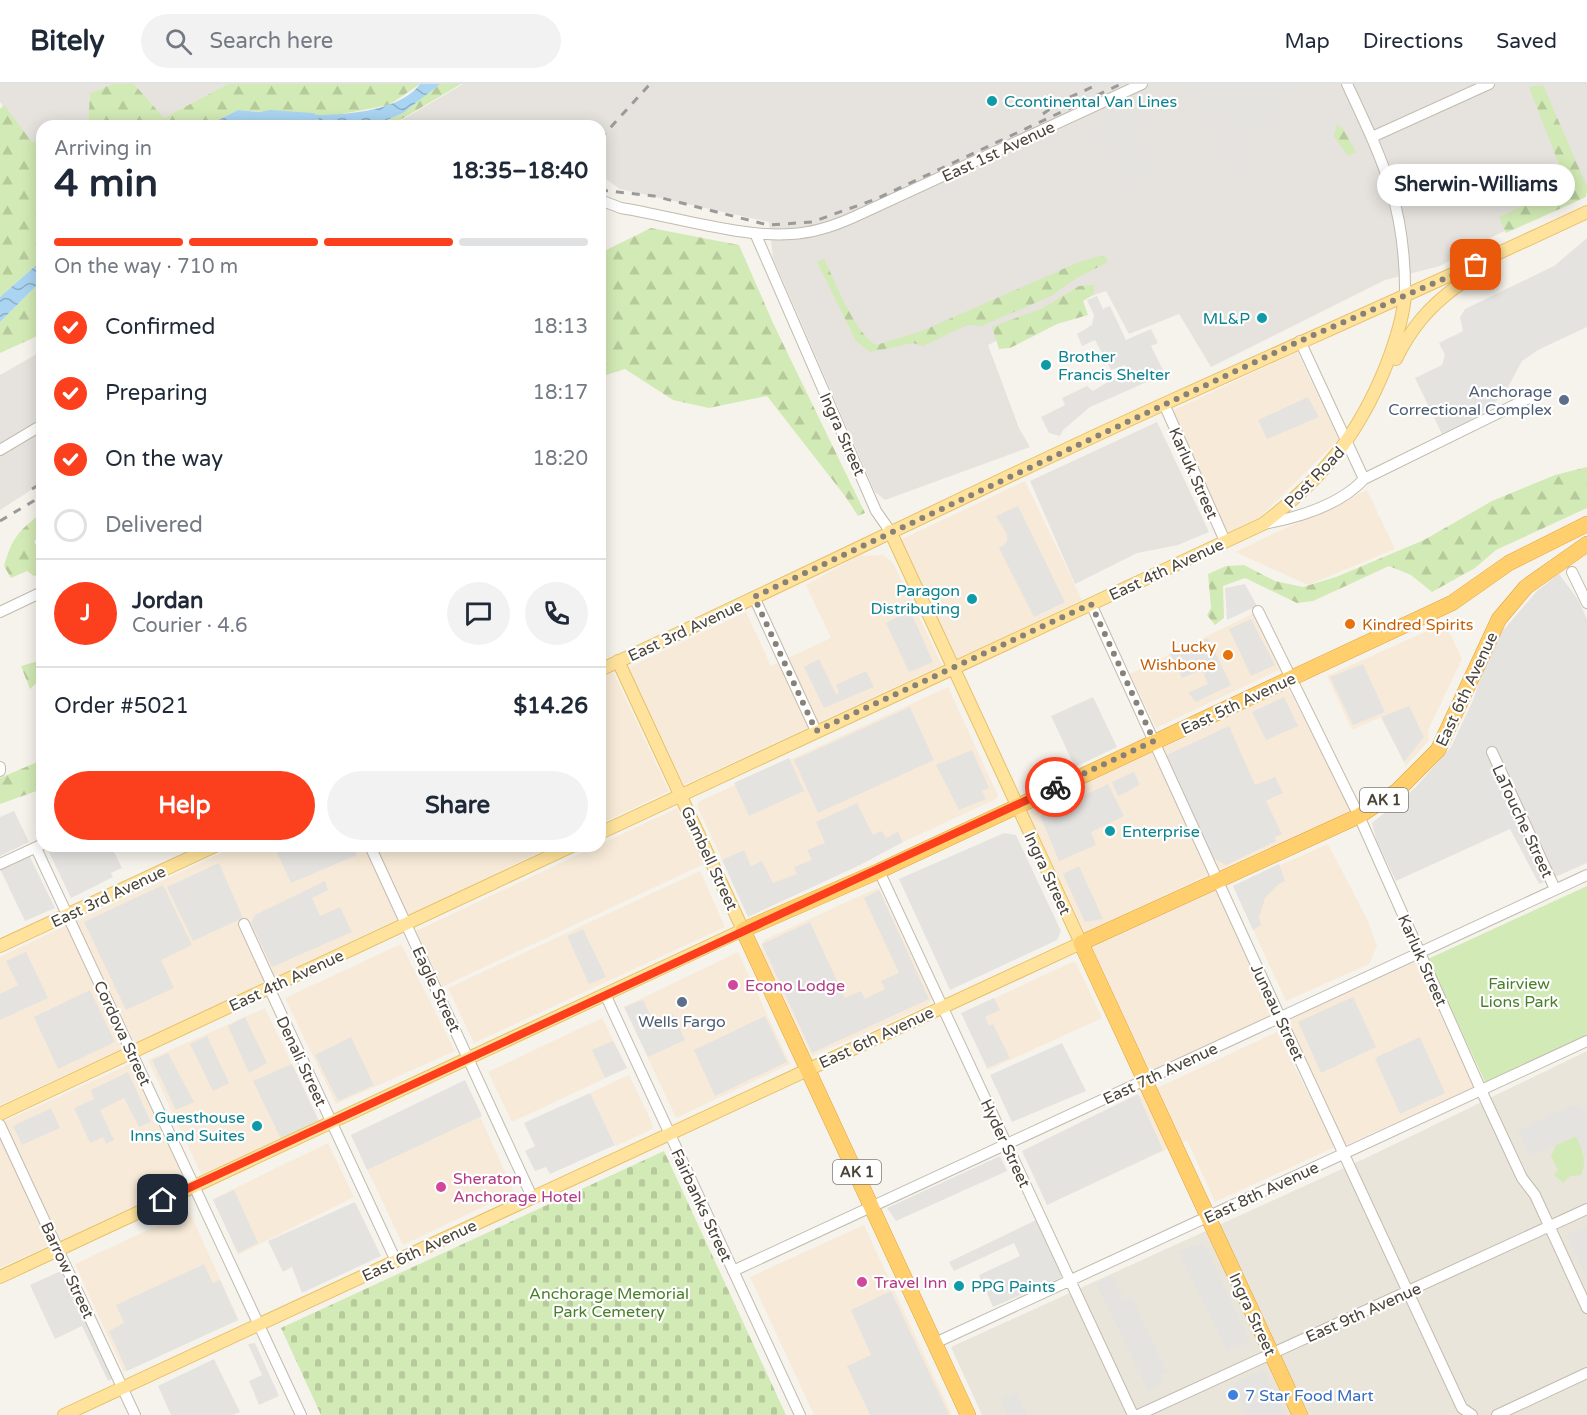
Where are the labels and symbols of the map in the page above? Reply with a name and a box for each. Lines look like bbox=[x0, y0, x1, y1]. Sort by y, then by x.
place label: Ccontinental Van Lines bbox=[1004, 92, 1177, 112]
marker: Ccontinental Van Lines bbox=[985, 94, 999, 108]
street label: East 1st Avenue bbox=[939, 117, 1058, 187]
callout: Sherwin-Williams bbox=[1377, 163, 1575, 205]
pin bbox=[1450, 239, 1501, 290]
place label: ML&P bbox=[1203, 309, 1250, 329]
marker: ML&P bbox=[1255, 311, 1269, 325]
place label: Brother Francis Shelter bbox=[1058, 347, 1171, 385]
marker: Brother Francis Shelter bbox=[1039, 358, 1053, 372]
place label: Anchorage Correctional Complex bbox=[1388, 382, 1552, 420]
street label: Ingra Street bbox=[815, 390, 869, 479]
marker: Anchorage Correctional Complex bbox=[1557, 393, 1571, 407]
street label: Karluk Street bbox=[1164, 424, 1222, 522]
street label: Post Road bbox=[1280, 443, 1349, 513]
street label: East 4th Avenue bbox=[1106, 535, 1227, 605]
place label: Paragon Distributing bbox=[871, 581, 960, 619]
marker: Paragon Distributing bbox=[965, 592, 979, 606]
street label: East 3rd Avenue bbox=[625, 596, 746, 666]
place label: Kindred Spirits bbox=[1362, 615, 1473, 635]
marker: Kindred Spirits bbox=[1343, 617, 1357, 631]
street label: East 6th Avenue bbox=[1432, 629, 1502, 750]
place label: Lucky Wishbone bbox=[1140, 637, 1216, 675]
marker: Lucky Wishbone bbox=[1221, 648, 1235, 662]
street label: East 5th Avenue bbox=[1178, 669, 1299, 739]
courier bbox=[1025, 757, 1085, 817]
street label: LaTouche Street bbox=[1487, 762, 1557, 881]
road number: AK 1 bbox=[1360, 788, 1408, 812]
street label: Gambell Street bbox=[676, 803, 742, 914]
place label: Enterprise bbox=[1122, 822, 1200, 842]
marker: Enterprise bbox=[1103, 824, 1117, 838]
street label: Ingra Street bbox=[1019, 829, 1075, 918]
street label: East 3rd Avenue bbox=[48, 862, 169, 932]
street label: Karluk Street bbox=[1393, 911, 1451, 1009]
street label: Eagle Street bbox=[408, 943, 465, 1035]
street label: East 4th Avenue bbox=[226, 946, 347, 1016]
street label: Juneau Street bbox=[1246, 961, 1308, 1064]
park label: Fairview Lions Park bbox=[1480, 974, 1559, 1012]
place label: Econo Lodge bbox=[745, 976, 845, 996]
street label: Cordova Street bbox=[89, 978, 155, 1089]
marker: Econo Lodge bbox=[726, 978, 740, 992]
marker: Wells Fargo bbox=[675, 995, 689, 1009]
street label: East 6th Avenue bbox=[816, 1003, 937, 1073]
place label: Wells Fargo bbox=[638, 1012, 726, 1032]
street label: Denali Street bbox=[271, 1013, 331, 1110]
street label: East 7th Avenue bbox=[1100, 1039, 1221, 1109]
street label: Hyder Street bbox=[976, 1096, 1034, 1191]
place label: Guesthouse Inns and Suites bbox=[130, 1108, 245, 1146]
marker: Guesthouse Inns and Suites bbox=[250, 1119, 264, 1133]
street label: Fairbanks Street bbox=[666, 1146, 736, 1265]
street label: East 8th Avenue bbox=[1201, 1158, 1322, 1228]
road number: AK 1 bbox=[833, 1160, 881, 1184]
place label: Sheraton Anchorage Hotel bbox=[453, 1169, 582, 1207]
pin bbox=[137, 1174, 188, 1225]
marker: Sheraton Anchorage Hotel bbox=[434, 1180, 448, 1194]
street label: East 6th Avenue bbox=[359, 1216, 480, 1286]
street label: Barrow Street bbox=[36, 1219, 98, 1322]
street label: Ingra Street bbox=[1224, 1270, 1280, 1359]
place label: Travel Inn bbox=[874, 1273, 947, 1293]
marker: Travel Inn bbox=[855, 1275, 869, 1289]
place label: PPG Paints bbox=[971, 1277, 1055, 1297]
street label: East 9th Avenue bbox=[1303, 1278, 1424, 1347]
marker: PPG Paints bbox=[952, 1279, 966, 1293]
park label: Anchorage Memorial Park Cemetery bbox=[529, 1284, 689, 1322]
place label: 7 Star Food Mart bbox=[1245, 1386, 1374, 1406]
marker: 7 Star Food Mart bbox=[1226, 1388, 1240, 1402]

